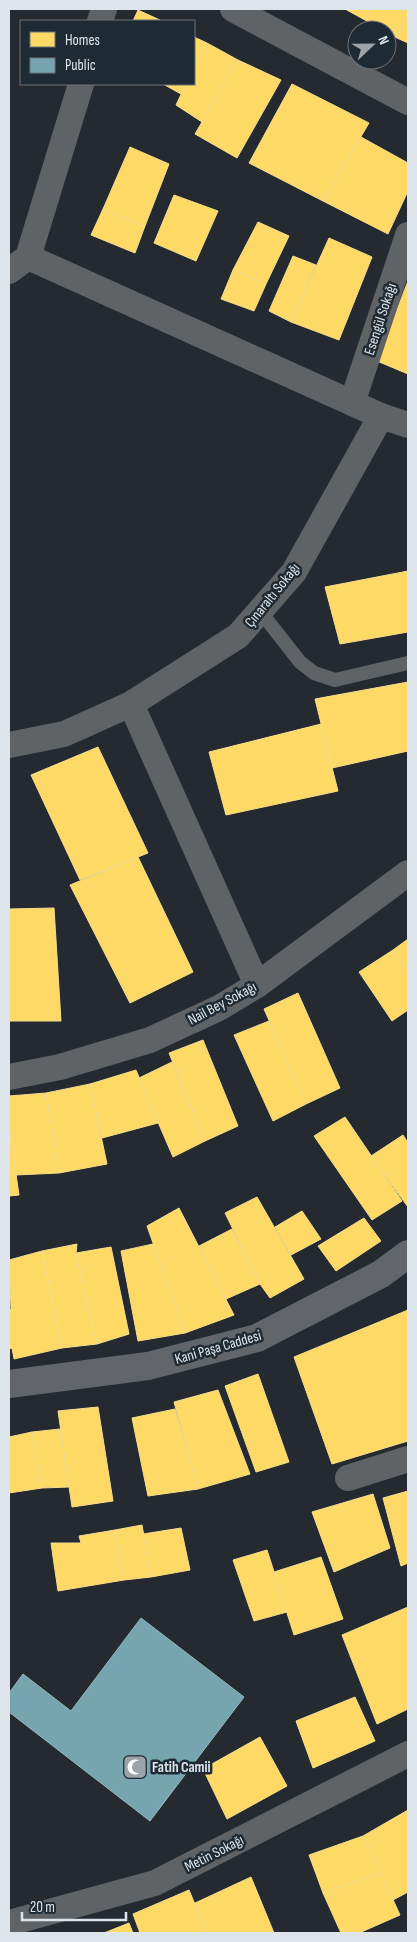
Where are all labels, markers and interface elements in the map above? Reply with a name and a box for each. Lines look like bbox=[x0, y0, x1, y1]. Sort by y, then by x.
legend bbox=[20, 20, 195, 85]
north arrow bbox=[347, 20, 397, 70]
text: Homes bbox=[65, 31, 100, 50]
text: N bbox=[374, 34, 393, 47]
text: Public bbox=[65, 56, 96, 75]
street label: Esengül Sokağı bbox=[360, 281, 401, 357]
street label: Çınaraltı Sokağı bbox=[241, 559, 304, 631]
street label: Nail Bey Sokağı bbox=[185, 977, 260, 1029]
street label: Kani Paşa Caddesi bbox=[173, 1326, 264, 1369]
mosque icon: Fatih Camii bbox=[122, 1754, 148, 1780]
place label: Fatih Camii bbox=[152, 1758, 211, 1777]
street label: Metin Sokağı bbox=[181, 1830, 247, 1876]
scale bar bbox=[22, 1890, 126, 1922]
text: 20 m bbox=[30, 1898, 55, 1917]

